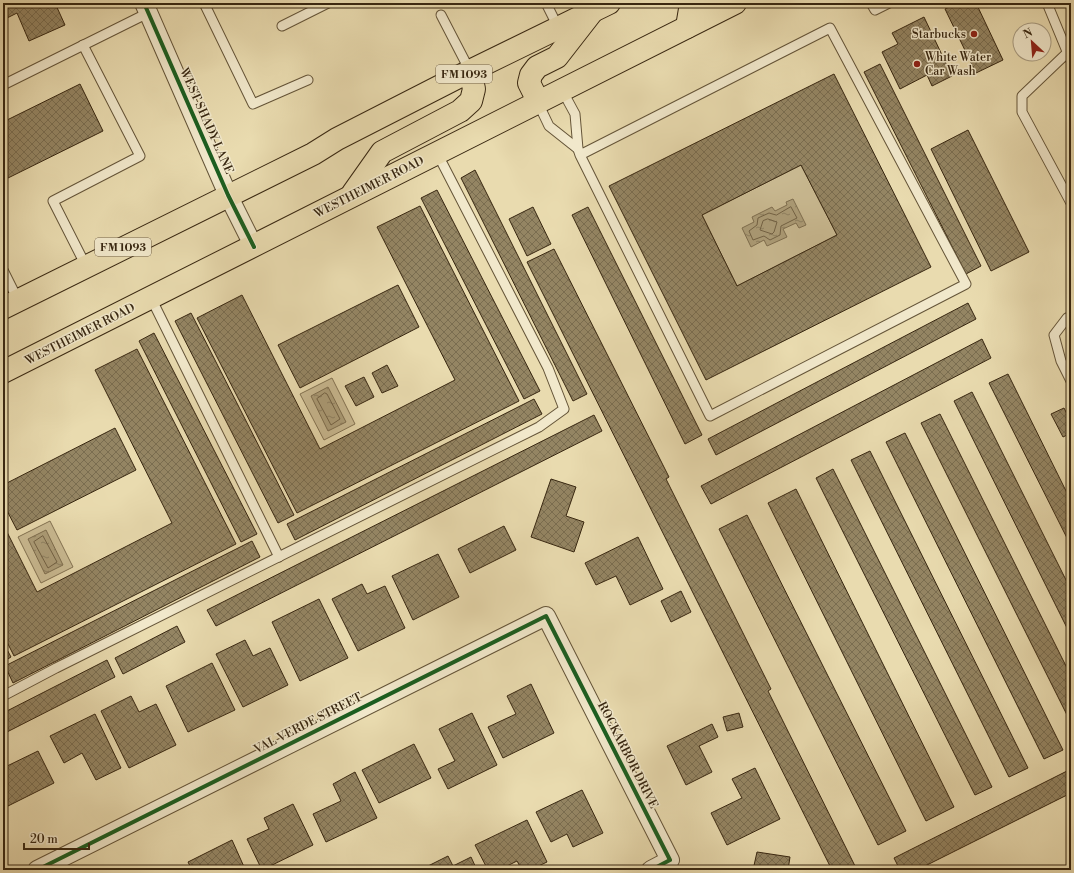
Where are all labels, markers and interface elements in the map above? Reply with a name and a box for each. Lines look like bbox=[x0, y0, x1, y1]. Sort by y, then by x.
north arrow bbox=[1012, 22, 1052, 62]
text: N bbox=[1021, 26, 1035, 42]
place label: Starbucks bbox=[912, 27, 966, 42]
marker: Starbucks bbox=[969, 29, 979, 39]
place label: White Water Car Wash bbox=[924, 50, 991, 79]
marker: White Water Car Wash bbox=[912, 59, 922, 69]
street label: WEST SHADY LANE bbox=[176, 65, 237, 177]
road number: FM 1093 bbox=[436, 65, 492, 83]
street label: WESTHEIMER ROAD bbox=[311, 153, 427, 222]
road number: FM 1093 bbox=[95, 238, 151, 256]
street label: WESTHEIMER ROAD bbox=[22, 300, 138, 369]
street label: VAL VERDE STREET bbox=[251, 689, 365, 758]
street label: ROCKARBOR DRIVE bbox=[594, 699, 661, 811]
scale bar bbox=[24, 825, 89, 851]
text: 20 m bbox=[30, 832, 58, 847]

